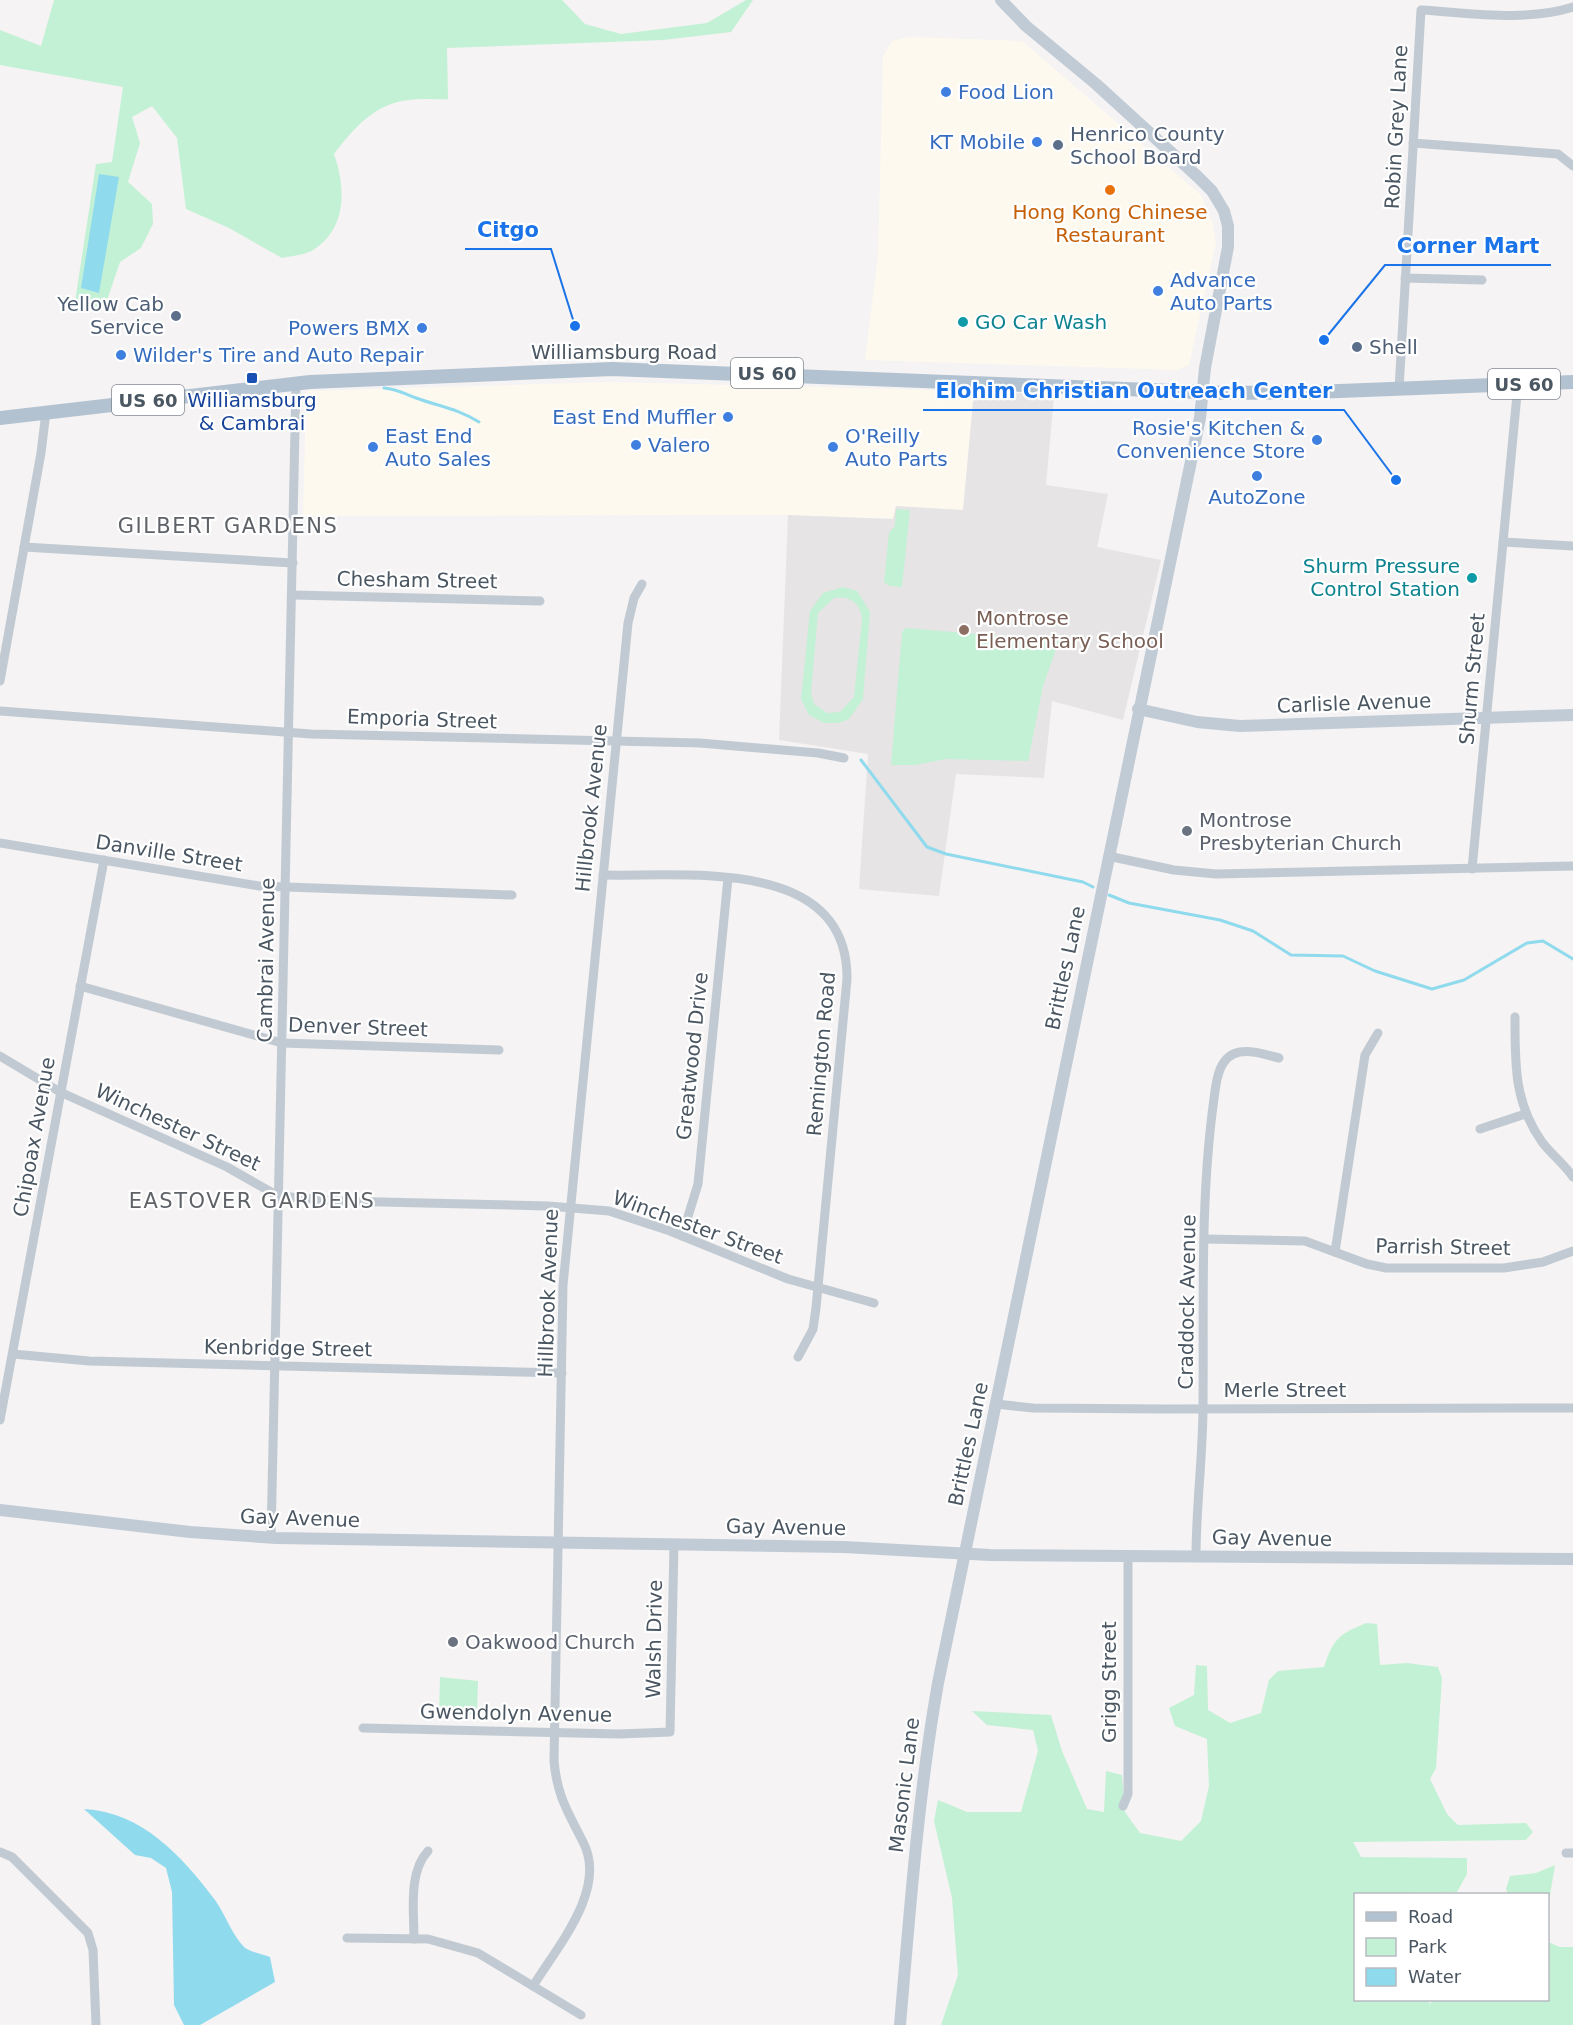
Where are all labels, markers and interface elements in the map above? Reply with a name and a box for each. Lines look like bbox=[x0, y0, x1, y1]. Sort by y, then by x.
street label: Robin Grey Lane bbox=[1380, 44, 1412, 210]
place label: Food Lion bbox=[958, 80, 1054, 104]
marker: Food Lion bbox=[939, 85, 953, 99]
place label: Henrico County School Board bbox=[1070, 122, 1225, 169]
place label: KT Mobile bbox=[929, 130, 1025, 154]
marker: KT Mobile bbox=[1030, 135, 1044, 149]
marker: Henrico County School Board bbox=[1051, 138, 1065, 152]
marker: Hong Kong Chinese Restaurant bbox=[1103, 183, 1117, 197]
place label: Hong Kong Chinese Restaurant bbox=[1013, 200, 1208, 247]
callout: Citgo bbox=[465, 210, 551, 249]
text: Citgo bbox=[477, 218, 539, 242]
callout: Corner Mart bbox=[1385, 226, 1551, 265]
text: Corner Mart bbox=[1397, 234, 1539, 258]
place label: Advance Auto Parts bbox=[1170, 268, 1273, 315]
marker: Advance Auto Parts bbox=[1151, 284, 1165, 298]
place label: Yellow Cab Service bbox=[56, 292, 164, 339]
marker: Yellow Cab Service bbox=[169, 309, 183, 323]
place label: GO Car Wash bbox=[975, 310, 1107, 334]
marker: GO Car Wash bbox=[956, 315, 970, 329]
place label: Powers BMX bbox=[288, 316, 410, 340]
marker: Powers BMX bbox=[415, 321, 429, 335]
place label: Shell bbox=[1369, 335, 1418, 359]
street label: Williamsburg Road bbox=[531, 340, 717, 364]
marker: Shell bbox=[1350, 340, 1364, 354]
place label: Wilder's Tire and Auto Repair bbox=[133, 343, 424, 367]
marker: Wilder's Tire and Auto Repair bbox=[114, 348, 128, 362]
road number: US 60 bbox=[731, 358, 803, 388]
road number: US 60 bbox=[1488, 369, 1560, 399]
marker: Williamsburg & Cambrai bbox=[245, 371, 259, 385]
callout: Elohim Christian Outreach Center bbox=[923, 371, 1344, 410]
text: Elohim Christian Outreach Center bbox=[936, 379, 1333, 403]
road number: US 60 bbox=[112, 385, 184, 415]
place label: Williamsburg & Cambrai bbox=[187, 388, 317, 435]
place label: East End Muffler bbox=[552, 405, 717, 429]
marker: East End Muffler bbox=[721, 410, 735, 424]
place label: Rosie's Kitchen & Convenience Store bbox=[1116, 416, 1305, 463]
place label: East End Auto Sales bbox=[385, 424, 491, 471]
place label: O'Reilly Auto Parts bbox=[845, 424, 948, 471]
place label: Valero bbox=[648, 433, 710, 457]
marker: Rosie's Kitchen & Convenience Store bbox=[1310, 433, 1324, 447]
marker: Valero bbox=[629, 438, 643, 452]
marker: East End Auto Sales bbox=[366, 440, 380, 454]
marker: O'Reilly Auto Parts bbox=[826, 440, 840, 454]
marker: AutoZone bbox=[1250, 469, 1264, 483]
place label: AutoZone bbox=[1208, 485, 1306, 509]
district label: GILBERT GARDENS bbox=[118, 514, 338, 538]
place label: Shurm Pressure Control Station bbox=[1303, 554, 1460, 601]
street label: Chesham Street bbox=[336, 567, 498, 593]
marker: Shurm Pressure Control Station bbox=[1465, 571, 1479, 585]
place label: Montrose Elementary School bbox=[976, 606, 1164, 653]
street label: Shurm Street bbox=[1454, 612, 1490, 746]
marker: Montrose Elementary School bbox=[957, 623, 971, 637]
street label: Carlisle Avenue bbox=[1276, 688, 1432, 718]
street label: Emporia Street bbox=[347, 704, 498, 734]
street label: Hillbrook Avenue bbox=[570, 723, 612, 893]
place label: Montrose Presbyterian Church bbox=[1199, 808, 1402, 855]
marker: Montrose Presbyterian Church bbox=[1180, 824, 1194, 838]
street label: Danville Street bbox=[94, 830, 244, 876]
street label: Cambrai Avenue bbox=[253, 877, 279, 1043]
street label: Brittles Lane bbox=[1040, 904, 1090, 1032]
street label: Greatwood Drive bbox=[671, 971, 713, 1141]
street label: Remington Road bbox=[802, 971, 840, 1137]
street label: Denver Street bbox=[288, 1013, 428, 1041]
street label: Chipoax Avenue bbox=[8, 1055, 60, 1219]
street label: Winchester Street bbox=[92, 1078, 265, 1176]
street label: Winchester Street bbox=[610, 1185, 787, 1269]
district label: EASTOVER GARDENS bbox=[129, 1189, 375, 1213]
street label: Hillbrook Avenue bbox=[533, 1208, 563, 1378]
street label: Craddock Avenue bbox=[1173, 1214, 1201, 1390]
street label: Parrish Street bbox=[1375, 1234, 1511, 1260]
street label: Kenbridge Street bbox=[204, 1335, 373, 1361]
street label: Merle Street bbox=[1224, 1378, 1347, 1402]
street label: Brittles Lane bbox=[943, 1380, 993, 1508]
street label: Gay Avenue bbox=[239, 1504, 361, 1532]
street label: Gay Avenue bbox=[726, 1514, 846, 1540]
street label: Gay Avenue bbox=[1212, 1525, 1332, 1551]
street label: Walsh Drive bbox=[641, 1579, 667, 1699]
street label: Grigg Street bbox=[1097, 1621, 1121, 1743]
place label: Oakwood Church bbox=[465, 1630, 635, 1654]
marker: Oakwood Church bbox=[446, 1635, 460, 1649]
street label: Gwendolyn Avenue bbox=[420, 1699, 612, 1727]
street label: Masonic Lane bbox=[884, 1716, 924, 1854]
legend bbox=[1354, 1893, 1549, 2001]
text: Road bbox=[1408, 1906, 1453, 1927]
text: Park bbox=[1408, 1936, 1447, 1957]
text: Water bbox=[1408, 1966, 1462, 1987]

